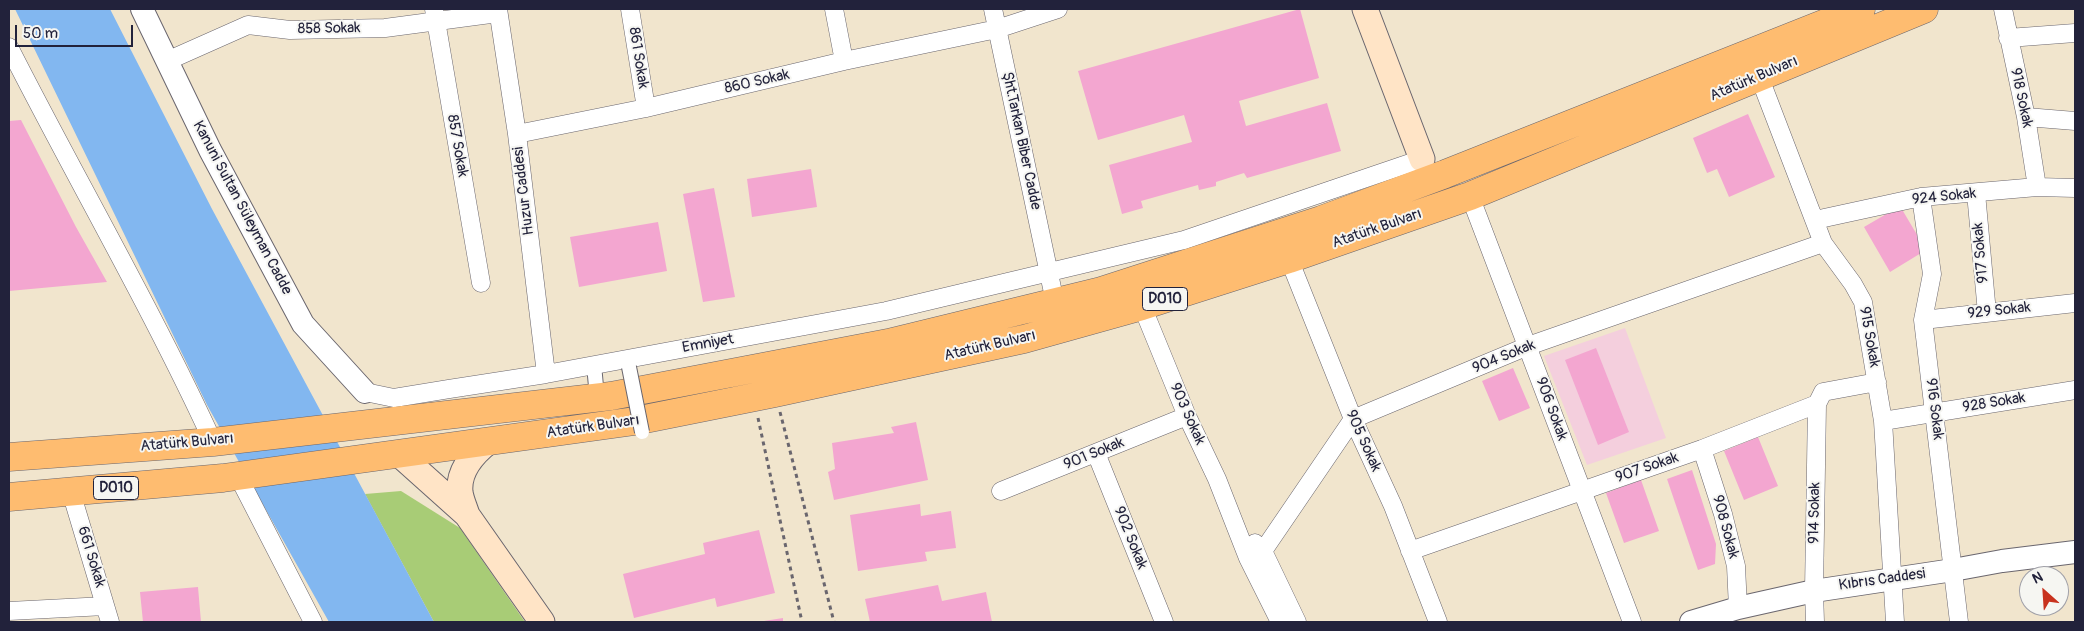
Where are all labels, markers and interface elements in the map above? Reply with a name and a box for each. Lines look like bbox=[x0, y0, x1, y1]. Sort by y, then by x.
scale bar bbox=[18, 15, 135, 47]
street label: 858 Sokak bbox=[297, 19, 361, 39]
text: 50 m bbox=[23, 24, 58, 43]
street label: 861 Sokak bbox=[624, 26, 652, 90]
street label: Atatürk Bulvarı bbox=[1707, 52, 1801, 106]
street label: 860 Sokak bbox=[723, 66, 791, 98]
street label: 918 Sokak bbox=[2006, 66, 2036, 130]
street label: Şht.Tarkan Biber Cadde bbox=[998, 70, 1044, 212]
street label: 857 Sokak bbox=[443, 113, 471, 179]
street label: Kanuni Sultan Süleyman Cadde bbox=[188, 118, 296, 298]
street label: Huzur Caddesi bbox=[510, 146, 538, 236]
street label: 924 Sokak bbox=[1911, 185, 1977, 209]
street label: Atatürk Bulvarı bbox=[1330, 205, 1424, 253]
street label: 917 Sokak bbox=[1969, 222, 1993, 284]
road number: D010 bbox=[1142, 288, 1188, 310]
street label: 929 Sokak bbox=[1967, 299, 2031, 323]
street label: 915 Sokak bbox=[1855, 305, 1883, 369]
street label: Atatürk Bulvarı bbox=[942, 327, 1038, 365]
street label: Emniyet bbox=[681, 331, 735, 357]
street label: 904 Sokak bbox=[1470, 336, 1538, 378]
street label: 906 Sokak bbox=[1531, 375, 1571, 443]
street label: 916 Sokak bbox=[1921, 377, 1947, 441]
street label: 903 Sokak bbox=[1165, 380, 1209, 448]
street label: 928 Sokak bbox=[1961, 389, 2027, 417]
street label: 905 Sokak bbox=[1341, 407, 1385, 475]
street label: Atatürk Bulvarı bbox=[545, 412, 641, 442]
street label: Atatürk Bulvarı bbox=[140, 430, 234, 456]
street label: 901 Sokak bbox=[1061, 434, 1127, 474]
street label: 907 Sokak bbox=[1613, 449, 1681, 487]
road number: D010 bbox=[94, 476, 138, 499]
street label: 914 Sokak bbox=[1805, 482, 1825, 544]
street label: 908 Sokak bbox=[1708, 493, 1742, 561]
street label: 902 Sokak bbox=[1109, 504, 1151, 572]
street label: 661 Sokak bbox=[73, 524, 109, 590]
street label: Kıbrıs Caddesi bbox=[1837, 565, 1927, 595]
north arrow bbox=[2019, 566, 2069, 616]
text: N bbox=[2030, 568, 2046, 588]

